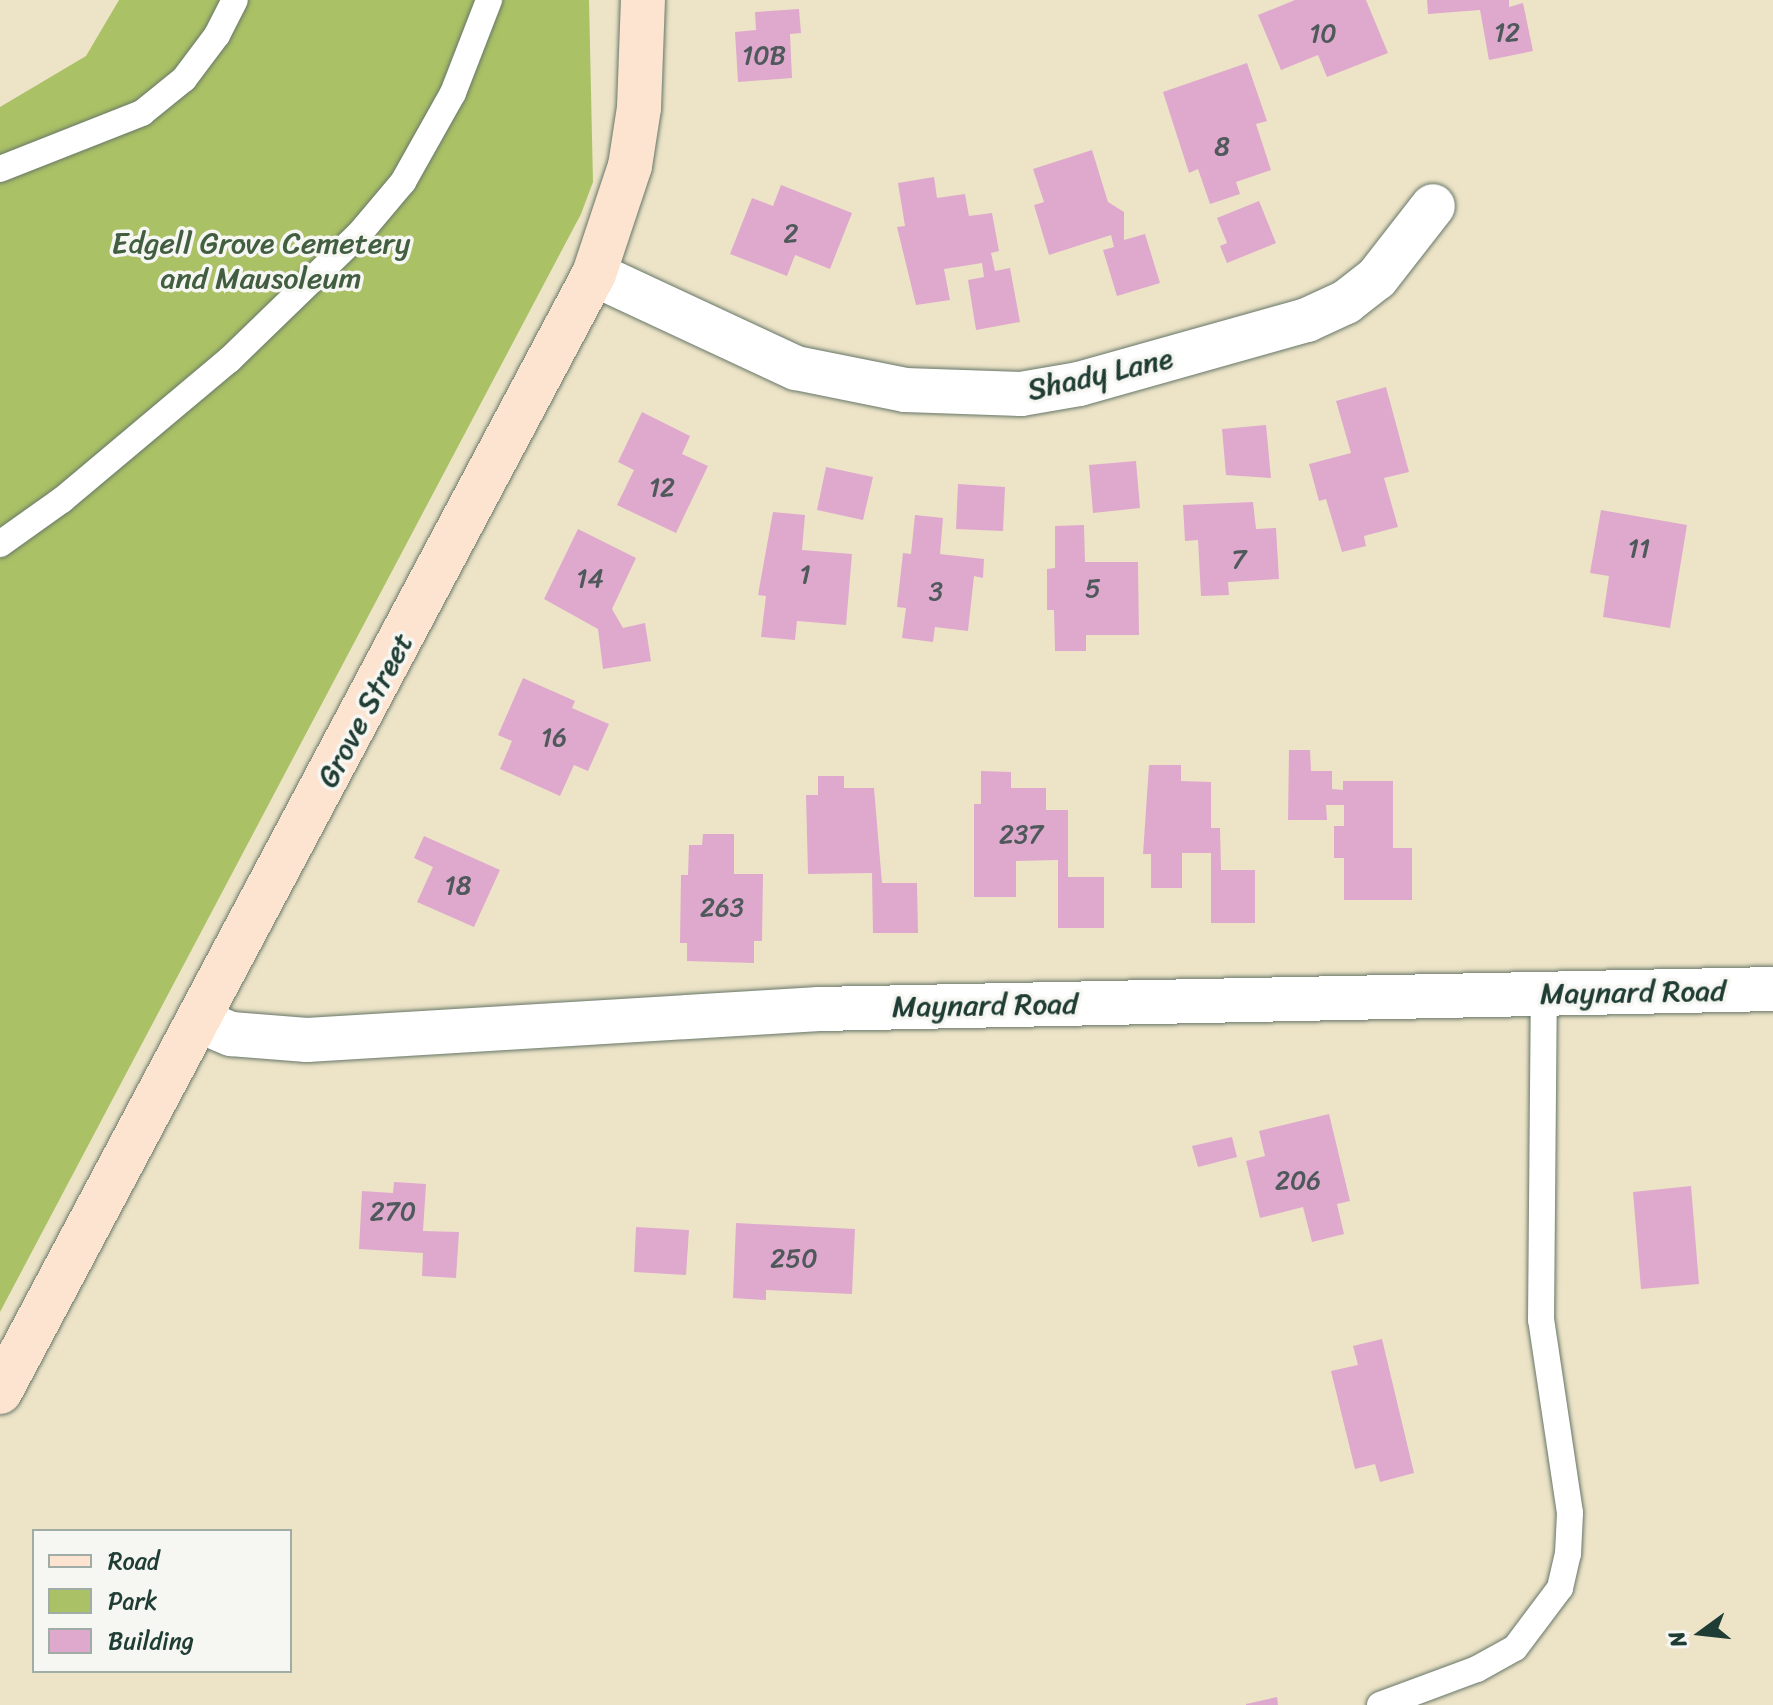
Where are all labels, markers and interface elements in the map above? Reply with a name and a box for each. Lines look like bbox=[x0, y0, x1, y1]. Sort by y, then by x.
house number: 12 bbox=[1494, 17, 1520, 49]
house number: 10 bbox=[1309, 18, 1337, 50]
house number: 10B bbox=[742, 40, 786, 72]
house number: 8 bbox=[1214, 131, 1230, 163]
house number: 2 bbox=[783, 218, 799, 250]
park label: Edgell Grove Cemetery and Mausoleum bbox=[111, 225, 411, 296]
street label: Shady Lane bbox=[1023, 340, 1177, 408]
house number: 12 bbox=[649, 472, 675, 504]
house number: 11 bbox=[1628, 533, 1650, 565]
house number: 7 bbox=[1232, 544, 1246, 576]
house number: 1 bbox=[799, 559, 811, 591]
house number: 14 bbox=[576, 563, 604, 595]
house number: 5 bbox=[1085, 573, 1101, 605]
house number: 3 bbox=[929, 576, 943, 608]
street label: Grove Street bbox=[309, 626, 421, 794]
house number: 16 bbox=[541, 722, 567, 754]
house number: 237 bbox=[999, 819, 1043, 851]
house number: 18 bbox=[445, 870, 471, 902]
house number: 263 bbox=[700, 892, 744, 924]
street label: Maynard Road bbox=[1539, 972, 1727, 1012]
street label: Maynard Road bbox=[891, 985, 1079, 1025]
house number: 206 bbox=[1275, 1165, 1321, 1197]
house number: 270 bbox=[370, 1196, 416, 1228]
house number: 250 bbox=[770, 1243, 818, 1275]
legend bbox=[32, 1529, 292, 1673]
text: Road bbox=[108, 1540, 159, 1582]
text: Park bbox=[108, 1580, 157, 1622]
north arrow bbox=[1661, 1593, 1741, 1673]
text: Building bbox=[108, 1620, 194, 1662]
text: N bbox=[1657, 1627, 1698, 1652]

